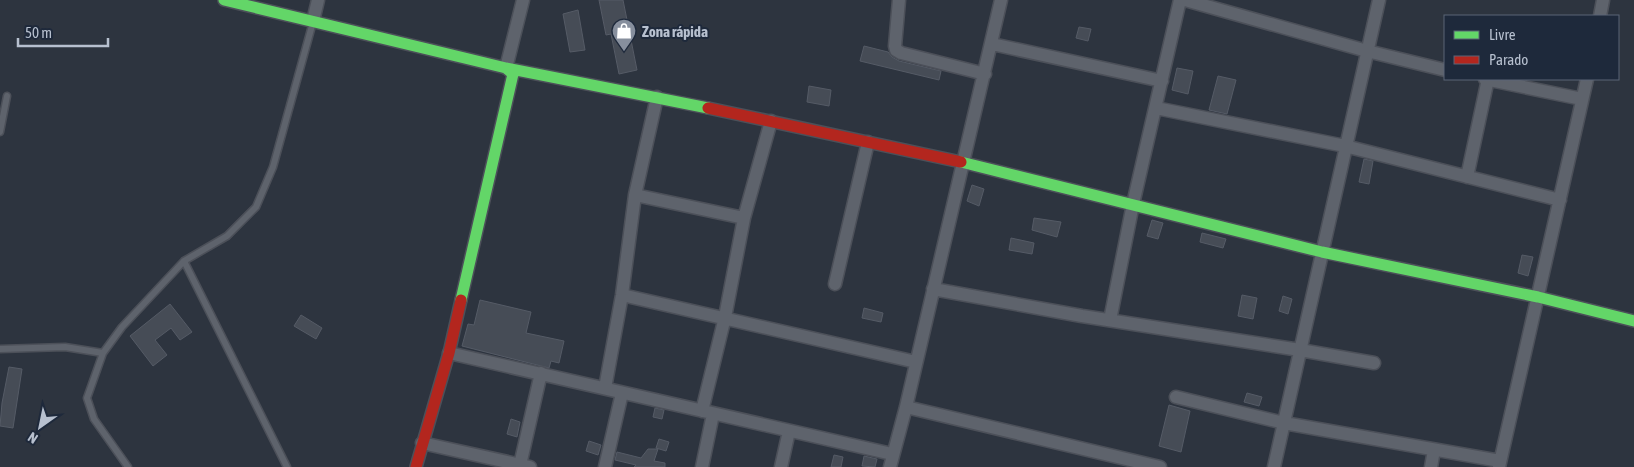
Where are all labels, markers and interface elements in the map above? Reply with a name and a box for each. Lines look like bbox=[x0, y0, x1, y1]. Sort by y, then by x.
scale bar bbox=[18, 15, 108, 47]
legend bbox=[1444, 15, 1619, 80]
shop icon: Zona rápida bbox=[611, 18, 637, 52]
place label: Zona rápida bbox=[642, 23, 708, 40]
text: 50 m bbox=[25, 24, 52, 41]
text: Livre bbox=[1489, 26, 1516, 43]
text: Parado bbox=[1489, 51, 1528, 68]
north arrow bbox=[15, 402, 65, 452]
text: N bbox=[25, 429, 41, 447]

